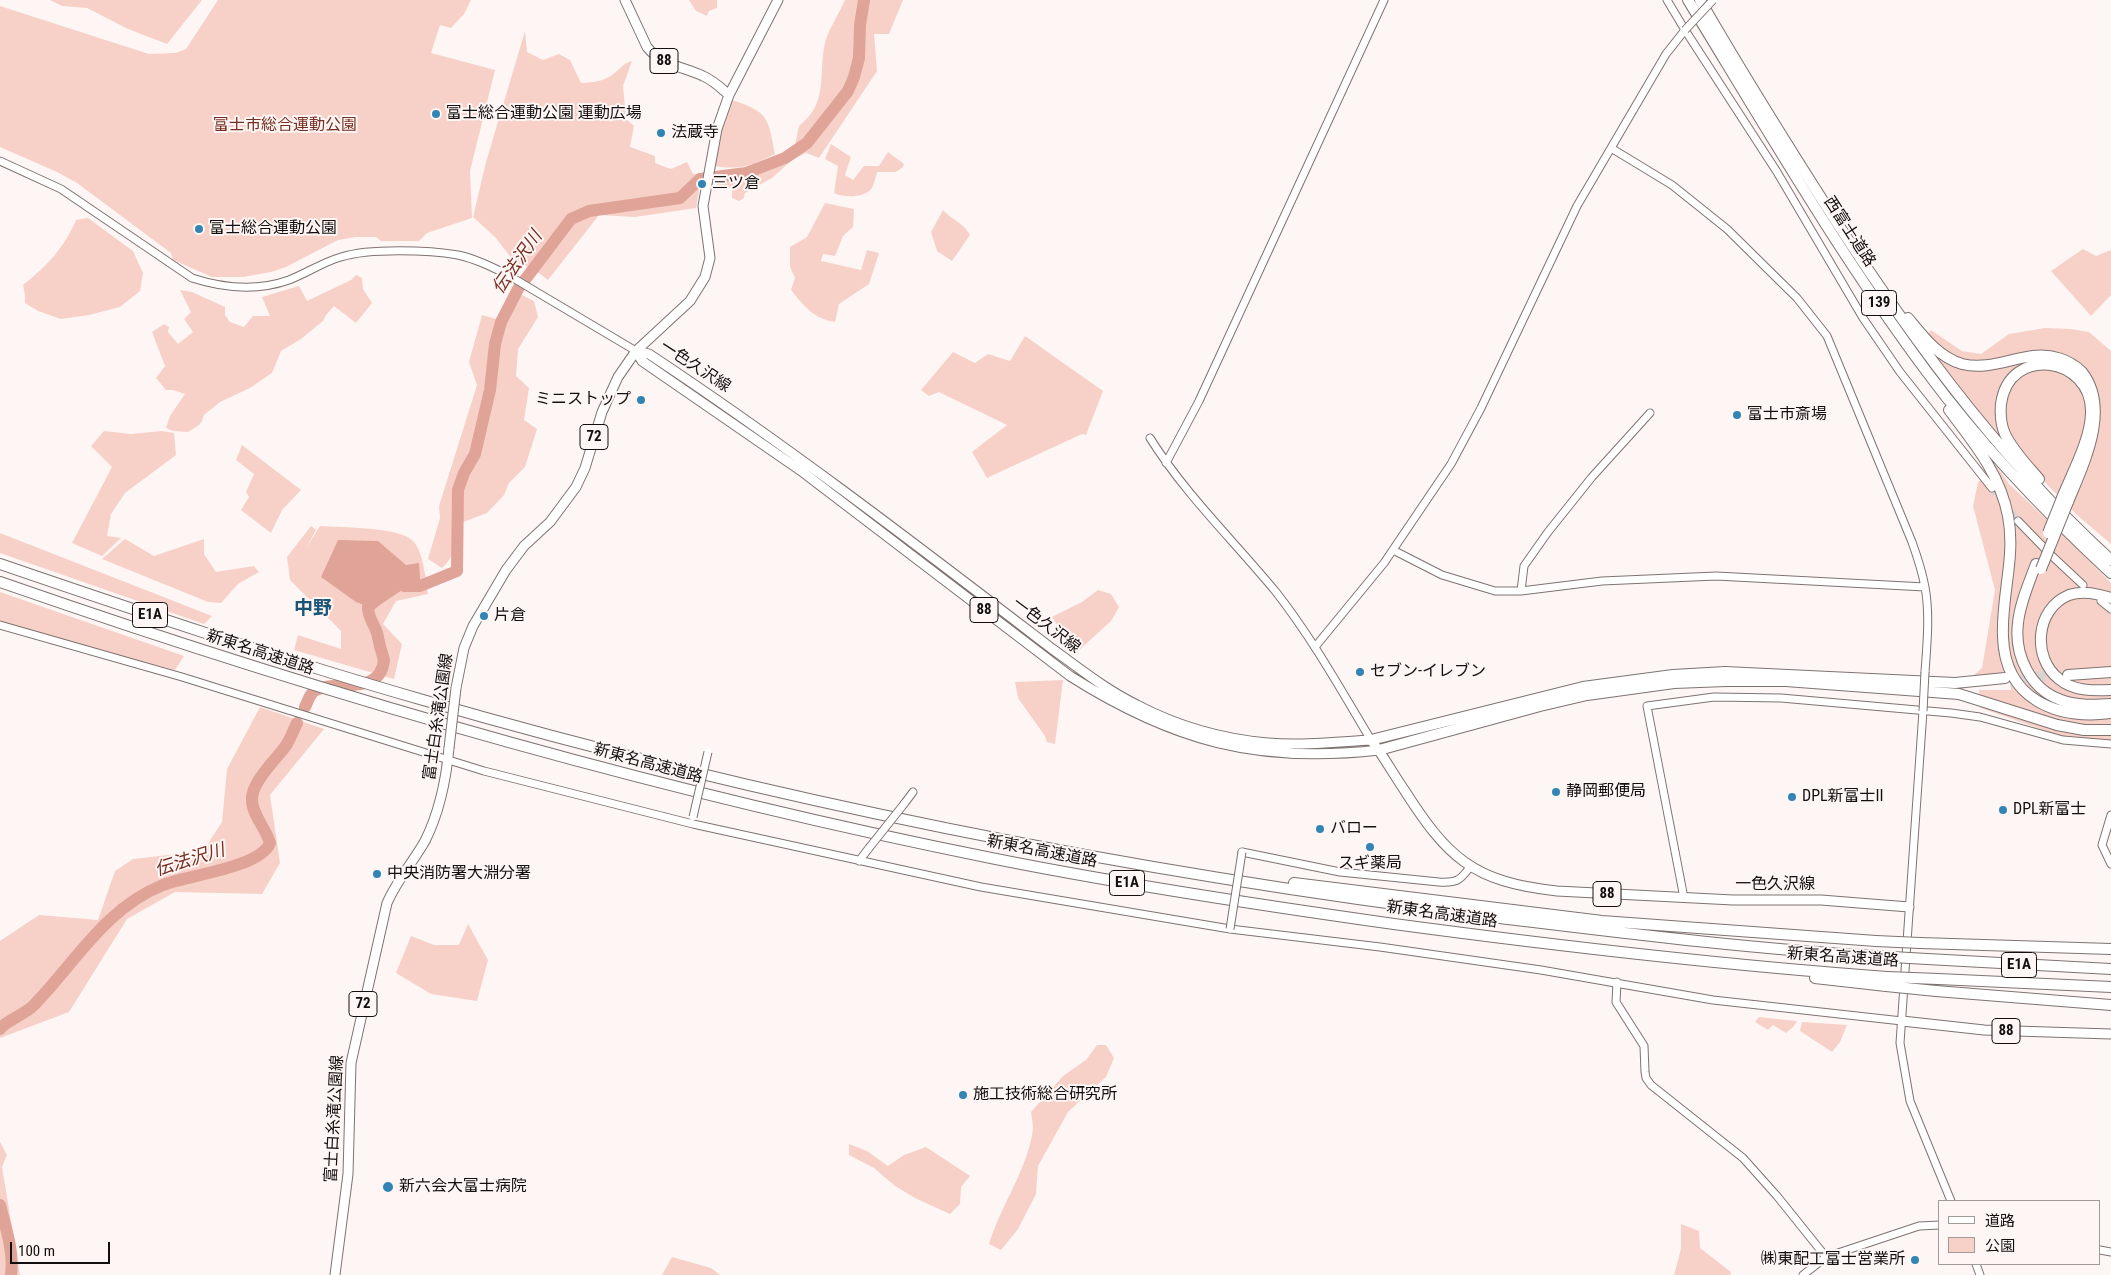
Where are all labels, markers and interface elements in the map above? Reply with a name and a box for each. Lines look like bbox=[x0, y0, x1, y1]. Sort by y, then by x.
road number: 88 bbox=[650, 48, 678, 74]
place label: 富士総合運動公園 運動広場 bbox=[446, 104, 642, 124]
marker: 富士総合運動公園 運動広場 bbox=[430, 108, 442, 120]
park label: 富士市総合運動公園 bbox=[213, 116, 357, 136]
place label: 法蔵寺 bbox=[671, 123, 719, 143]
marker: 法蔵寺 bbox=[655, 127, 667, 139]
place label: 三ツ倉 bbox=[712, 174, 760, 194]
marker: 三ツ倉 bbox=[696, 178, 708, 190]
street label: 西富士道路 bbox=[1819, 193, 1879, 271]
place label: 富士総合運動公園 bbox=[209, 219, 337, 239]
marker: 富士総合運動公園 bbox=[193, 223, 205, 235]
water label: 伝法沢川 bbox=[489, 227, 547, 299]
road number: 139 bbox=[1862, 290, 1896, 316]
street label: 一色久沢線 bbox=[656, 337, 734, 397]
place label: ミニストップ bbox=[535, 390, 631, 410]
marker: ミニストップ bbox=[635, 394, 647, 406]
place label: 富士市斎場 bbox=[1747, 405, 1827, 425]
marker: 富士市斎場 bbox=[1731, 409, 1743, 421]
road number: 72 bbox=[580, 424, 608, 450]
street label: 一色久沢線 bbox=[1008, 594, 1084, 658]
district label: 中野 bbox=[294, 598, 332, 620]
road number: 88 bbox=[970, 598, 998, 622]
road number: E1A bbox=[132, 602, 168, 628]
place label: 片倉 bbox=[494, 606, 526, 626]
marker: 片倉 bbox=[478, 610, 490, 622]
street label: 新東名高速道路 bbox=[204, 627, 316, 679]
street label: 富士白糸滝公園線 bbox=[421, 652, 457, 782]
place label: セブン-イレブン bbox=[1370, 662, 1486, 682]
marker: セブン-イレブン bbox=[1354, 666, 1366, 678]
street label: 新東名高速道路 bbox=[591, 740, 705, 788]
place label: 静岡郵便局 bbox=[1566, 782, 1646, 802]
marker: 静岡郵便局 bbox=[1550, 786, 1562, 798]
place label: DPL新富士II bbox=[1802, 787, 1884, 807]
marker: DPL新富士II bbox=[1786, 791, 1798, 803]
place label: DPL新富士 bbox=[2013, 800, 2087, 820]
marker: DPL新富士 bbox=[1997, 804, 2009, 816]
place label: バロー bbox=[1330, 819, 1378, 839]
marker: バロー bbox=[1314, 823, 1326, 835]
street label: 新東名高速道路 bbox=[985, 832, 1099, 872]
water label: 伝法沢川 bbox=[152, 840, 228, 882]
marker: スギ薬局 bbox=[1364, 841, 1376, 853]
place label: スギ薬局 bbox=[1338, 854, 1402, 874]
place label: 中央消防署大淵分署 bbox=[387, 864, 531, 884]
marker: 中央消防署大淵分署 bbox=[371, 868, 383, 880]
road number: E1A bbox=[1110, 870, 1144, 896]
street label: 一色久沢線 bbox=[1735, 875, 1815, 895]
road number: 88 bbox=[1593, 882, 1621, 906]
street label: 新東名高速道路 bbox=[1385, 898, 1499, 932]
street label: 新東名高速道路 bbox=[1786, 945, 1900, 971]
road number: E1A bbox=[2002, 952, 2036, 978]
road number: 72 bbox=[349, 992, 377, 1016]
road number: 88 bbox=[1992, 1018, 2020, 1044]
street label: 富士白糸滝公園線 bbox=[322, 1055, 348, 1183]
place label: 施工技術総合研究所 bbox=[973, 1085, 1117, 1105]
marker: 施工技術総合研究所 bbox=[957, 1089, 969, 1101]
place label: 新六会大富士病院 bbox=[399, 1177, 527, 1197]
marker: 新六会大富士病院 bbox=[381, 1180, 395, 1194]
legend bbox=[1938, 1200, 2101, 1265]
text: 道路 bbox=[1985, 1212, 2015, 1230]
scale bar bbox=[12, 1232, 112, 1264]
text: 公園 bbox=[1985, 1237, 2015, 1255]
text: 100 m bbox=[18, 1242, 55, 1260]
place label: ㈱東配工富士営業所 bbox=[1761, 1250, 1905, 1270]
marker: ㈱東配工富士営業所 bbox=[1909, 1254, 1921, 1266]

